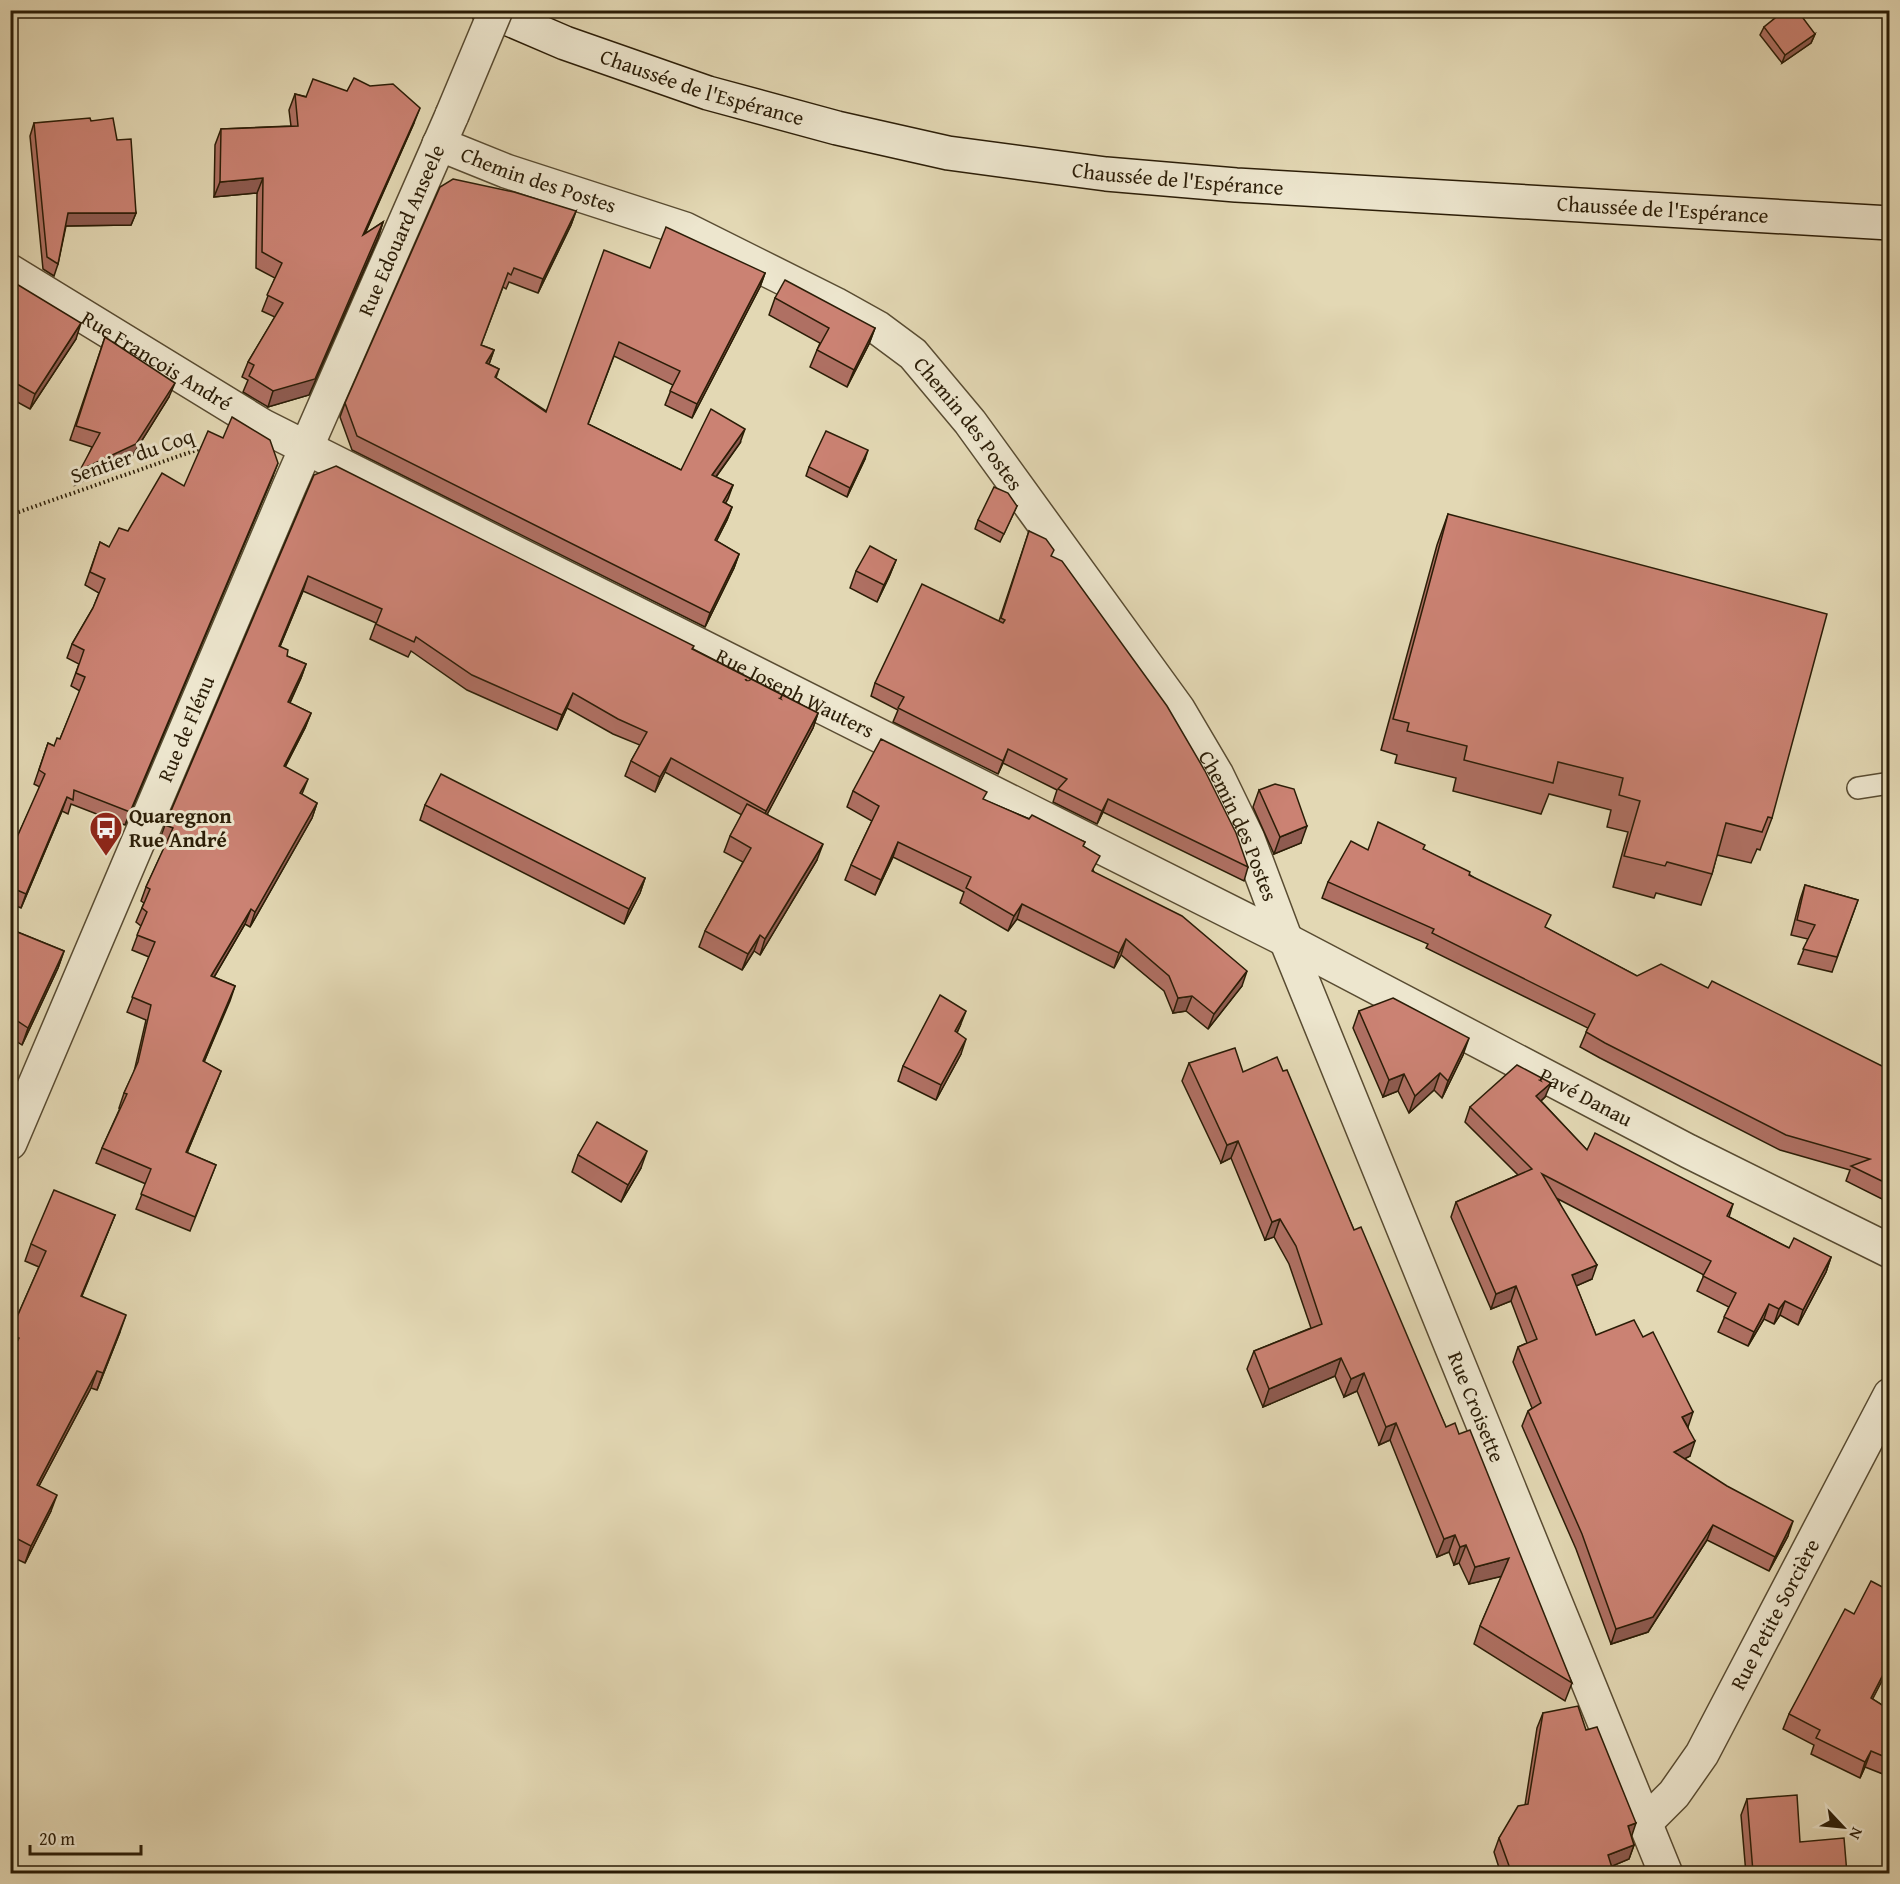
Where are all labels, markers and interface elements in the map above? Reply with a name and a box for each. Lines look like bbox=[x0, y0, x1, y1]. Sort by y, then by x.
street label: Chaussée de l'Espérance bbox=[596, 40, 808, 133]
street label: Chemin des Postes bbox=[456, 138, 620, 221]
street label: Rue Edouard Anseele bbox=[350, 139, 452, 321]
street label: Chaussée de l'Espérance bbox=[1070, 154, 1284, 203]
street label: Chaussée de l'Espérance bbox=[1556, 188, 1770, 231]
street label: Rue Francois André bbox=[76, 302, 238, 419]
street label: Chemin des Postes bbox=[906, 350, 1031, 497]
street label: Sentier du Coq bbox=[66, 420, 198, 491]
street label: Rue Joseph Wauters bbox=[710, 640, 880, 746]
street label: Rue de Flénu bbox=[149, 670, 222, 787]
street label: Chemin des Postes bbox=[1191, 744, 1286, 905]
place label: Quaregnon Rue André bbox=[129, 800, 232, 855]
bus stop icon: Quaregnon Rue André bbox=[88, 810, 124, 857]
street label: Pavé Danau bbox=[1534, 1059, 1639, 1134]
street label: Rue Croisette bbox=[1440, 1347, 1513, 1467]
street label: Rue Petite Sorcière bbox=[1722, 1533, 1827, 1695]
north arrow bbox=[1813, 1797, 1873, 1857]
scale bar bbox=[30, 1818, 141, 1856]
text: N bbox=[1843, 1824, 1870, 1844]
text: 20 m bbox=[39, 1825, 75, 1852]

